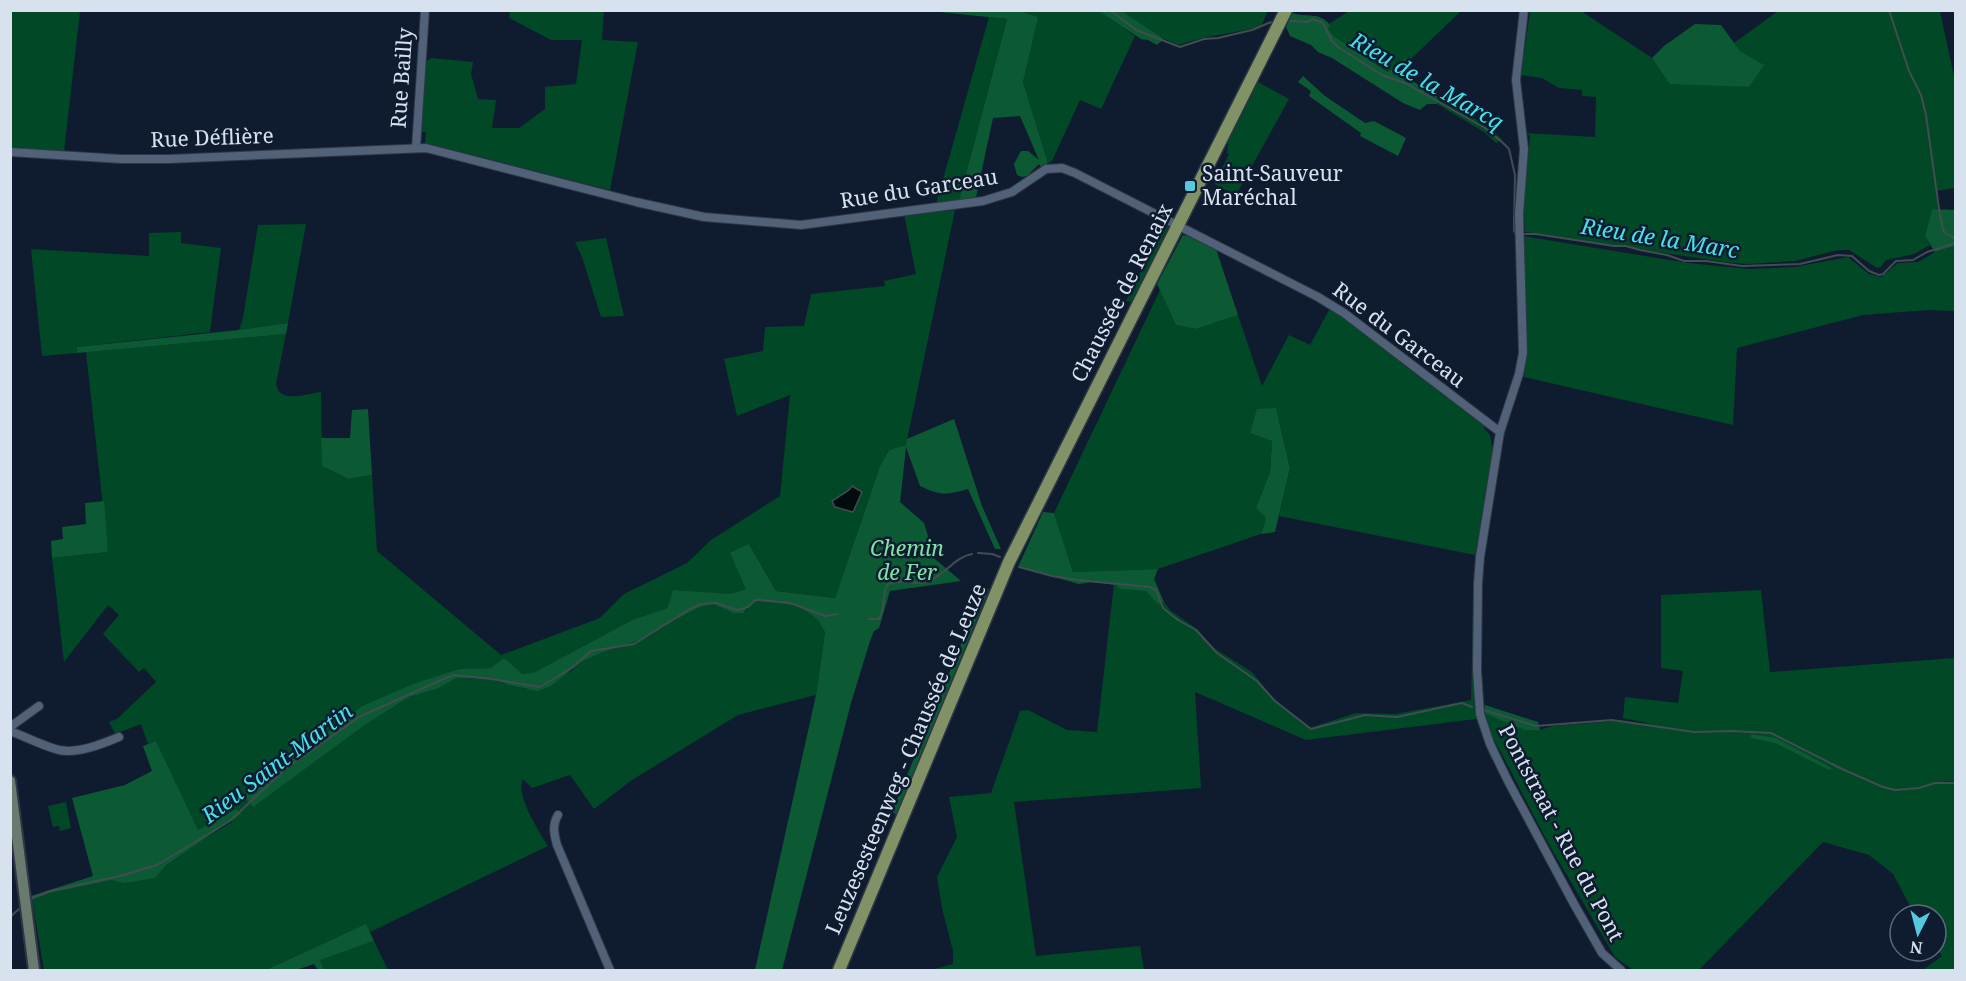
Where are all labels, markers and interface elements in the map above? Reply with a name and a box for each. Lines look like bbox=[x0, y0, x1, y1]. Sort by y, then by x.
water label: Rieu de la Marcq bbox=[1345, 24, 1509, 136]
street label: Rue Bailly bbox=[384, 26, 418, 129]
street label: Rue Déflière bbox=[150, 121, 274, 153]
place label: Saint-Sauveur Maréchal bbox=[1202, 159, 1343, 211]
street label: Rue du Garceau bbox=[838, 162, 1000, 214]
marker: Saint-Sauveur Maréchal bbox=[1183, 179, 1197, 193]
street label: Chaussée de Renaix bbox=[1064, 198, 1179, 387]
water label: Rieu de la Marc bbox=[1578, 210, 1742, 264]
street label: Rue du Garceau bbox=[1328, 275, 1471, 393]
park label: Chemin de Fer bbox=[870, 534, 944, 586]
street label: Leuzesesteenweg - Chaussée de Leuze bbox=[818, 579, 992, 938]
water label: Rieu Saint-Martin bbox=[194, 695, 358, 830]
street label: Pontstraat - Rue du Pont bbox=[1493, 719, 1631, 946]
north arrow bbox=[1888, 903, 1948, 963]
text: N bbox=[1909, 936, 1924, 960]

